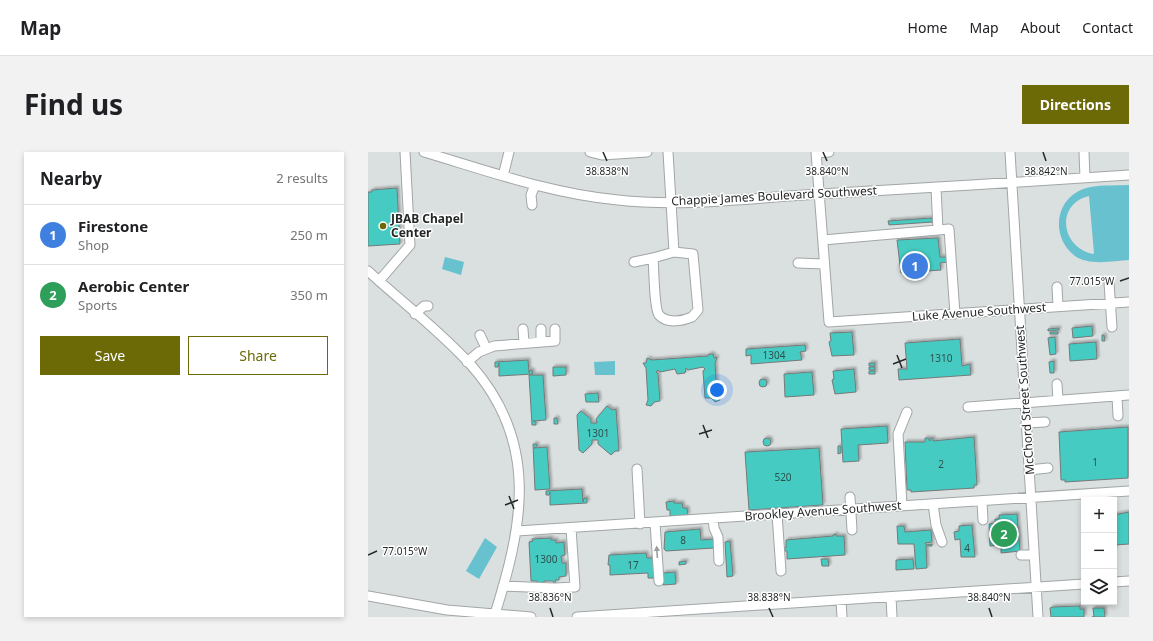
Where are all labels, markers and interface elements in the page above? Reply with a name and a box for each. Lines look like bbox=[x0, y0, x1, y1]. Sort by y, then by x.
text: Map bbox=[20, 15, 61, 41]
text: Home bbox=[908, 18, 947, 37]
text: Map bbox=[969, 18, 999, 37]
text: About bbox=[1021, 18, 1060, 37]
text: Contact bbox=[1082, 18, 1133, 37]
text: Find us bbox=[24, 85, 123, 123]
button: Directions bbox=[1022, 85, 1129, 124]
text: 38.838°N bbox=[585, 164, 629, 178]
text: 38.840°N bbox=[805, 164, 849, 178]
text: 38.842°N bbox=[1024, 164, 1068, 178]
text: Nearby bbox=[40, 167, 102, 190]
text: 2 results bbox=[276, 169, 328, 187]
street label: Chappie James Boulevard Southwest bbox=[671, 182, 878, 209]
place label: JBAB Chapel Center bbox=[390, 210, 463, 241]
text: Firestone bbox=[78, 216, 148, 236]
marker: JBAB Chapel Center bbox=[378, 221, 388, 231]
text: 1 bbox=[49, 226, 57, 244]
text: 250 m bbox=[290, 226, 328, 244]
text: Shop bbox=[78, 236, 109, 254]
pin: 1 bbox=[902, 251, 928, 281]
text: 77.015°W bbox=[1070, 274, 1115, 288]
text: Aerobic Center bbox=[78, 276, 189, 296]
text: 2 bbox=[49, 286, 57, 304]
text: 350 m bbox=[290, 286, 328, 304]
text: Sports bbox=[78, 296, 117, 314]
street label: Luke Avenue Southwest bbox=[911, 298, 1047, 325]
street label: McChord Street Southwest bbox=[1011, 324, 1038, 475]
button: Save bbox=[40, 336, 180, 375]
button: Share bbox=[188, 336, 328, 375]
house number: 1304 bbox=[763, 348, 786, 362]
house number: 1310 bbox=[930, 351, 953, 365]
your location bbox=[707, 380, 727, 400]
house number: 1301 bbox=[587, 426, 609, 440]
house number: 1 bbox=[1092, 455, 1098, 469]
house number: 2 bbox=[938, 457, 944, 471]
house number: 520 bbox=[774, 470, 792, 484]
street label: Brookley Avenue Southwest bbox=[744, 497, 902, 524]
map controls bbox=[1081, 497, 1117, 605]
button: + bbox=[1081, 497, 1117, 533]
pin: 2 bbox=[991, 519, 1017, 549]
house number: 8 bbox=[680, 533, 686, 547]
button: − bbox=[1081, 533, 1117, 569]
house number: 4 bbox=[964, 541, 970, 555]
text: 77.015°W bbox=[383, 544, 428, 558]
one-way arrow bbox=[654, 545, 660, 558]
house number: 1300 bbox=[535, 552, 558, 566]
house number: 17 bbox=[627, 558, 639, 572]
button: layers bbox=[1081, 569, 1117, 605]
text: 38.836°N bbox=[528, 590, 572, 604]
text: 38.838°N bbox=[747, 590, 791, 604]
text: 38.840°N bbox=[967, 590, 1011, 604]

